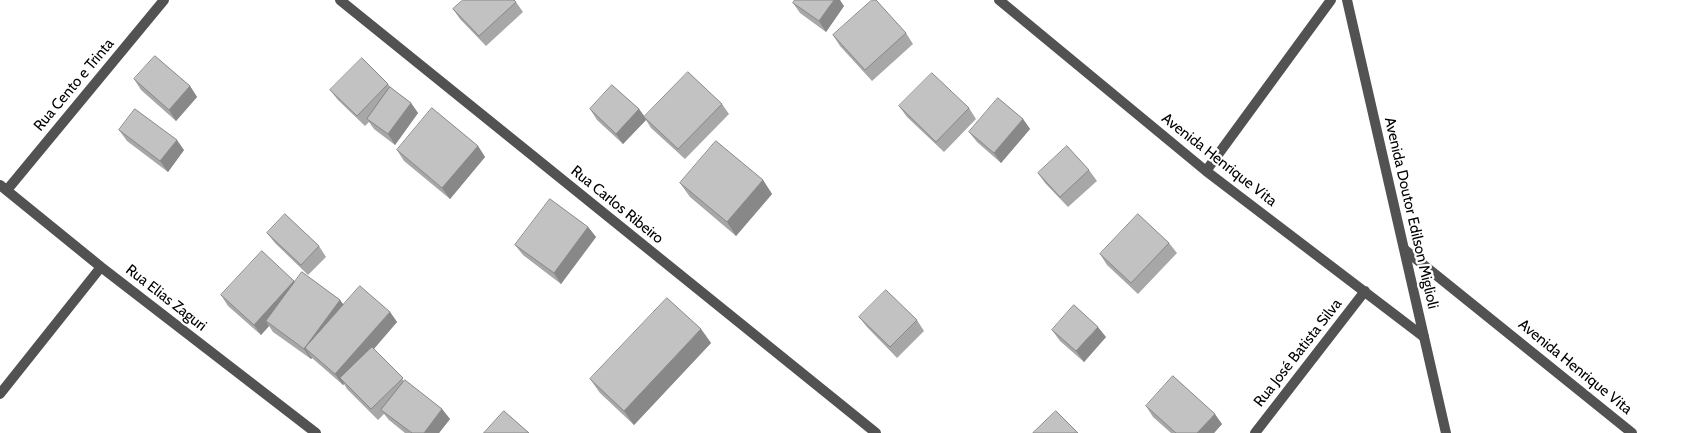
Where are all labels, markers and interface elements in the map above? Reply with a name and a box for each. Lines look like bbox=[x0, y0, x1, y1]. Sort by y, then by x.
street label: Rua Cento e Trinta bbox=[30, 35, 118, 135]
street label: Avenida Henrique Vita bbox=[1158, 110, 1280, 210]
street label: Avenida Doutor Edilson Miglioli bbox=[1380, 115, 1442, 311]
street label: Rua Carlos Ribeiro bbox=[567, 162, 667, 248]
street label: Rua Elias Zaguri bbox=[122, 261, 210, 335]
street label: Rua José Batista Silva bbox=[1250, 295, 1346, 411]
street label: Avenida Henrique Vita bbox=[1515, 316, 1635, 418]

